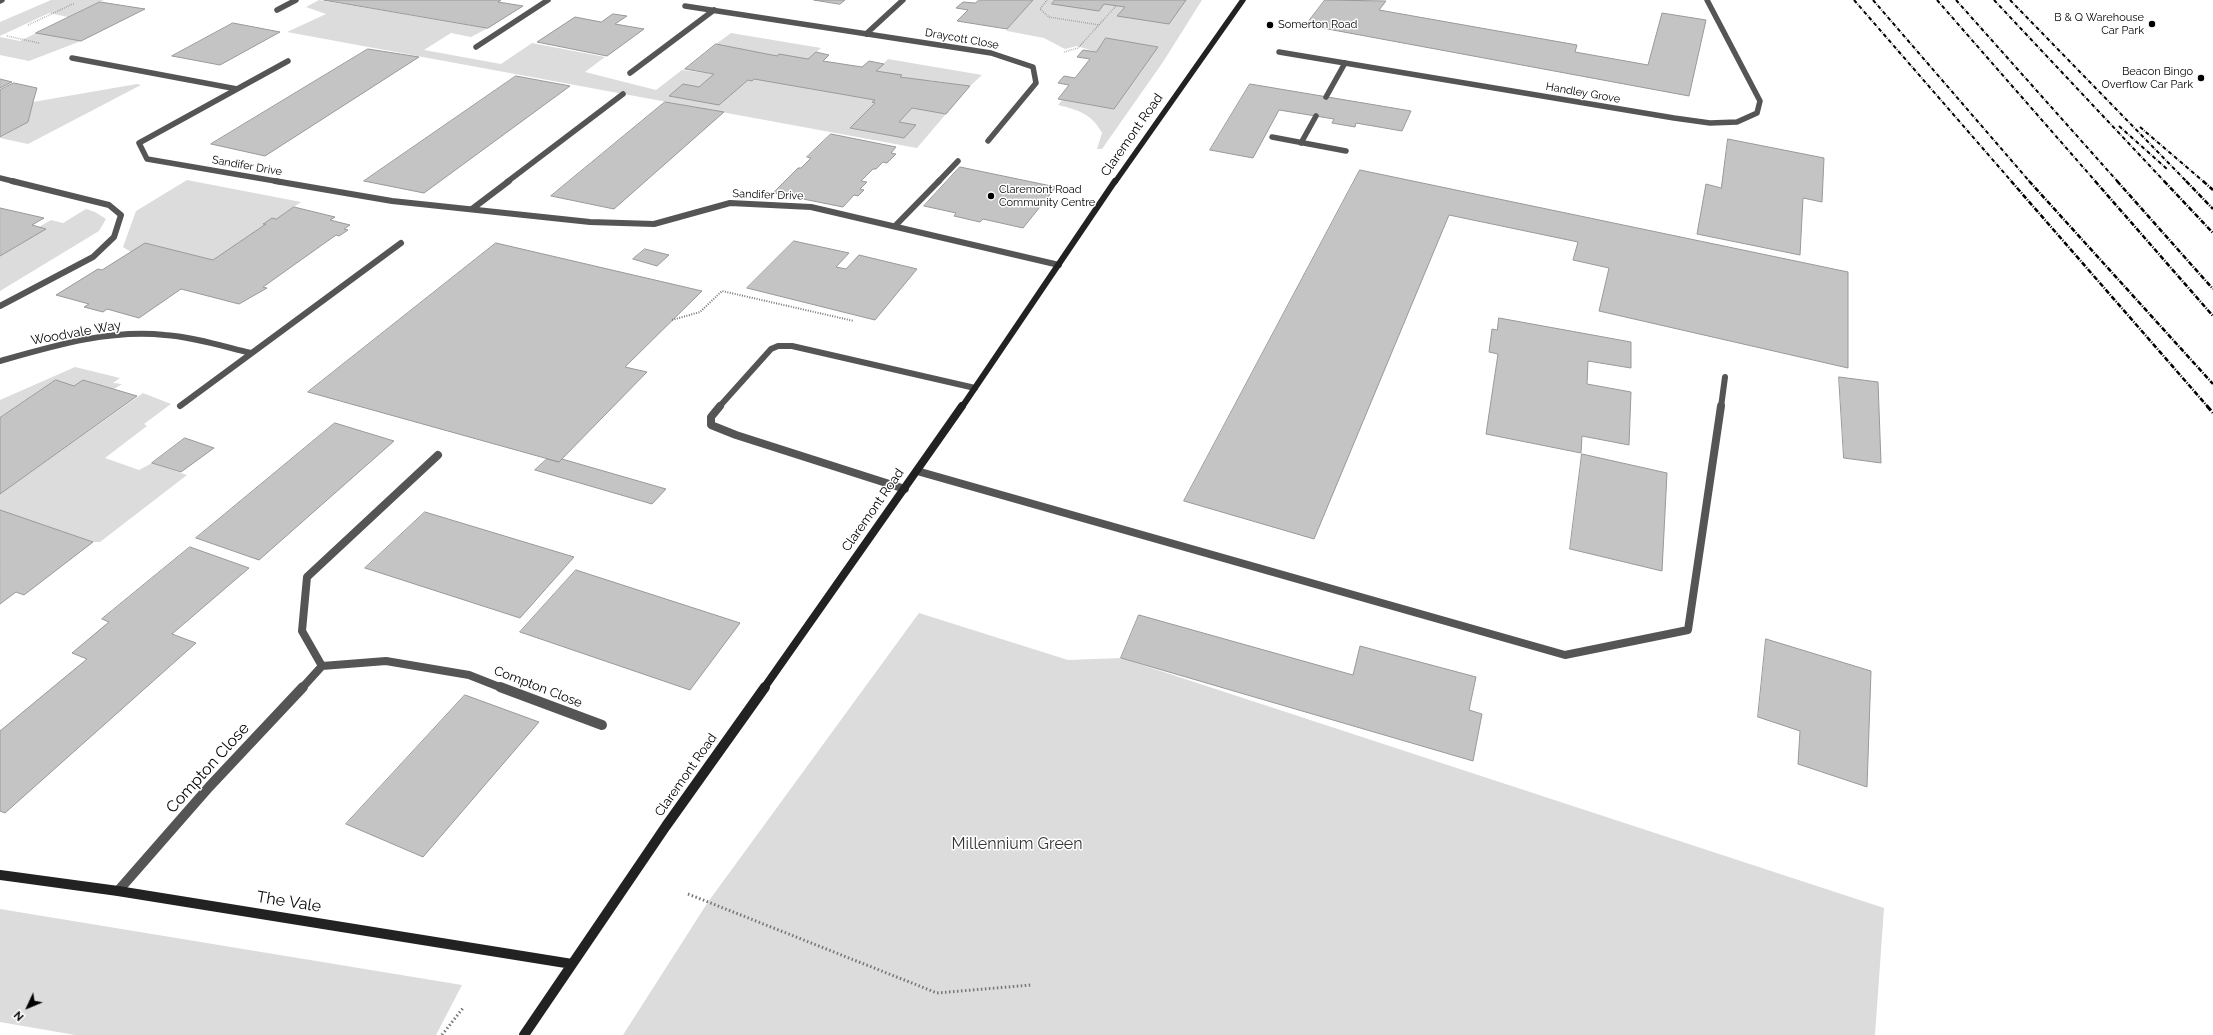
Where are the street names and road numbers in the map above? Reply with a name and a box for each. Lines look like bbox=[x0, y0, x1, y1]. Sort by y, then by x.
street label: Draycott Close bbox=[924, 26, 1000, 52]
street label: Handley Grove bbox=[1545, 80, 1621, 106]
street label: Claremont Road bbox=[1098, 91, 1166, 179]
street label: Sandifer Drive bbox=[211, 153, 283, 179]
street label: Sandifer Drive bbox=[732, 187, 804, 203]
street label: Woodvale Way bbox=[30, 317, 122, 349]
street label: Claremont Road bbox=[839, 466, 907, 554]
street label: Compton Close bbox=[492, 663, 584, 711]
street label: Compton Close bbox=[162, 719, 254, 817]
street label: Claremont Road bbox=[652, 731, 720, 819]
street label: The Vale bbox=[255, 887, 323, 917]

